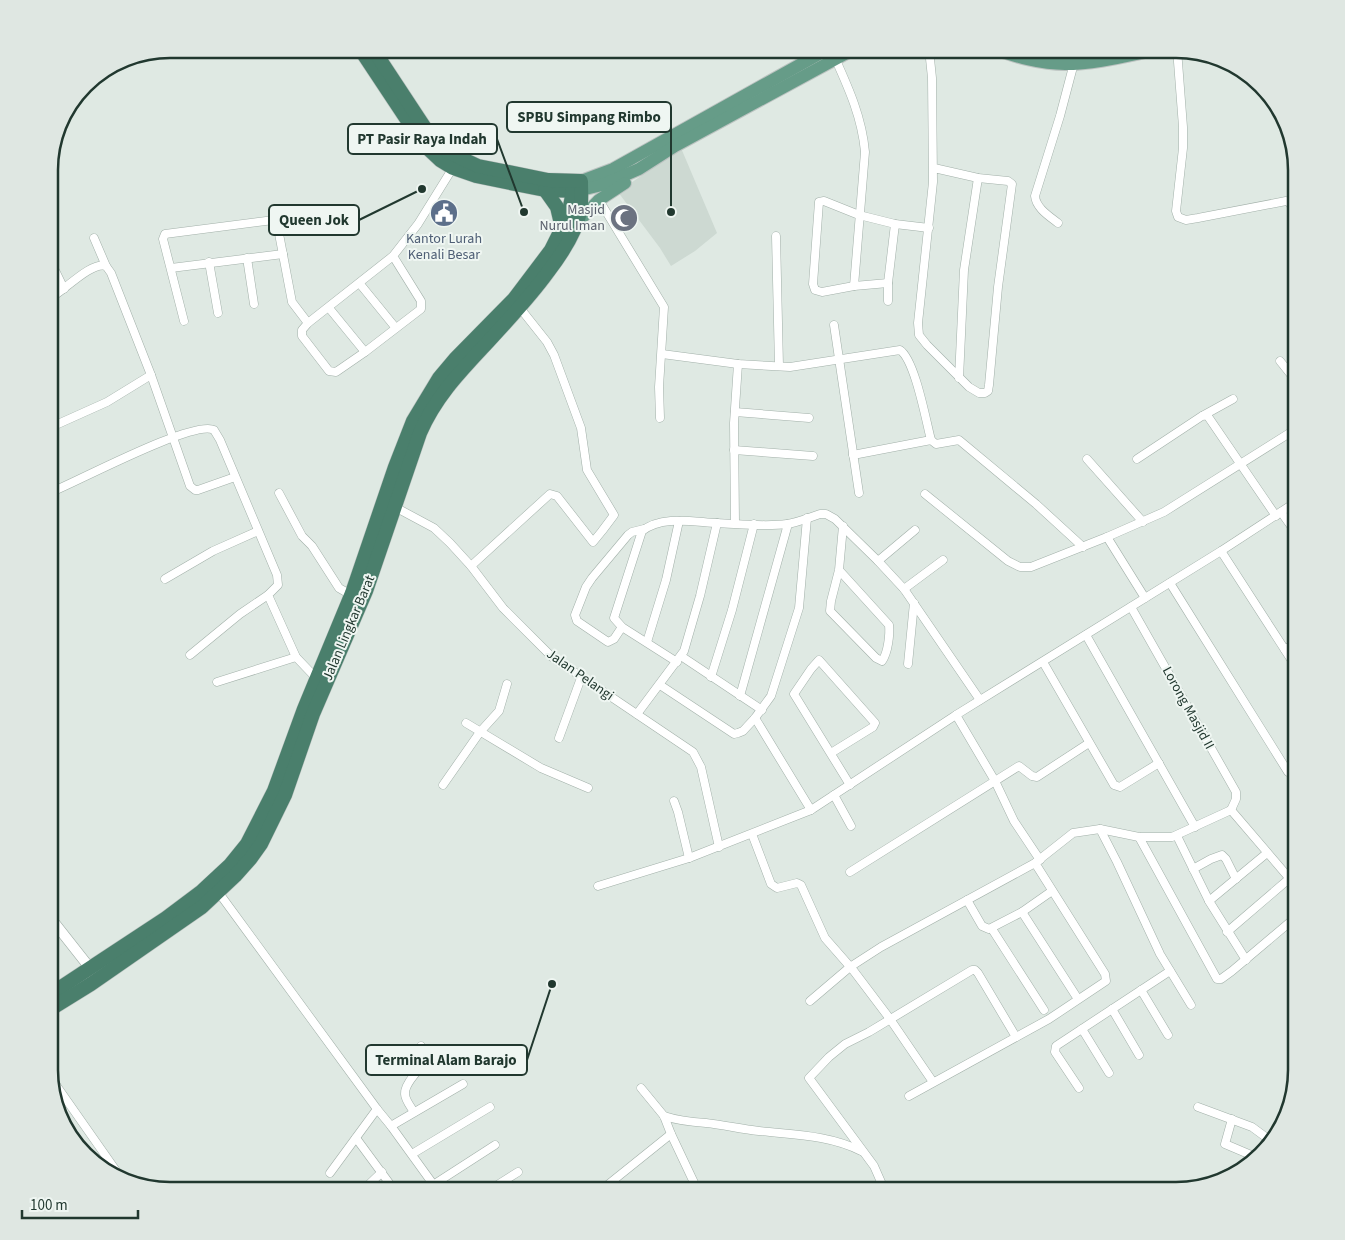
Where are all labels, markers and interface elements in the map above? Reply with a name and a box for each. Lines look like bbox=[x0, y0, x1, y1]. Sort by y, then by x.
callout: SPBU Simpang Rimbo bbox=[507, 102, 671, 132]
text: SPBU Simpang Rimbo bbox=[517, 107, 661, 128]
callout: PT Pasir Raya Indah bbox=[348, 124, 497, 154]
text: PT Pasir Raya Indah bbox=[357, 129, 487, 150]
public building icon: Kantor Lurah Kenali Besar bbox=[429, 198, 459, 228]
place label: Masjid Nurul Iman bbox=[539, 200, 605, 236]
mosque icon: Masjid Nurul Iman bbox=[609, 203, 639, 233]
callout: Queen Jok bbox=[269, 205, 359, 235]
text: Queen Jok bbox=[279, 210, 350, 231]
place label: Kantor Lurah Kenali Besar bbox=[406, 229, 482, 265]
street label: Jalan Lingkar Barat bbox=[318, 572, 380, 684]
street label: Jalan Pelangi bbox=[542, 644, 618, 706]
street label: Lorong Masjid II bbox=[1157, 663, 1219, 753]
callout: Terminal Alam Barajo bbox=[366, 1045, 527, 1075]
text: Terminal Alam Barajo bbox=[375, 1050, 517, 1071]
scale bar bbox=[22, 1188, 139, 1220]
text: 100 m bbox=[30, 1195, 68, 1216]

